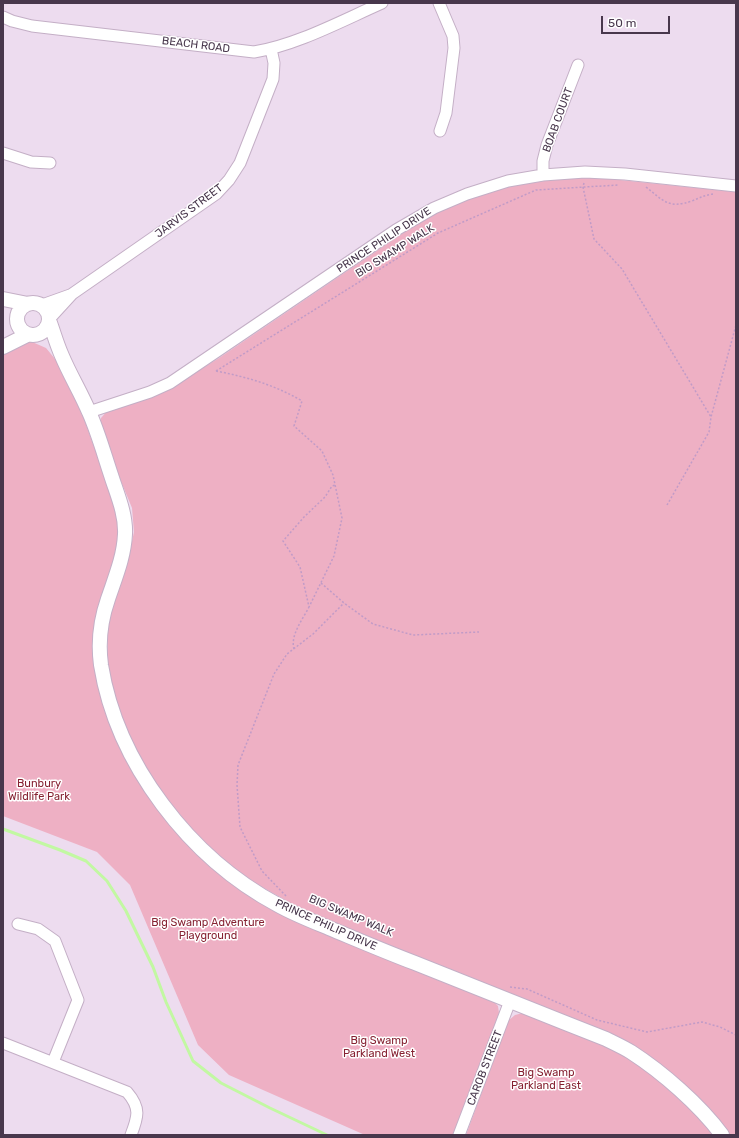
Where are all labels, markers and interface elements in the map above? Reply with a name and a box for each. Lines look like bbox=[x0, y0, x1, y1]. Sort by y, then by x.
scale bar bbox=[603, 8, 672, 34]
text: 50 m bbox=[608, 16, 636, 30]
street label: BEACH ROAD bbox=[161, 34, 231, 56]
street label: BOAB COURT bbox=[540, 86, 576, 154]
street label: JARVIS STREET bbox=[153, 181, 225, 241]
street label: PRINCE PHILIP DRIVE bbox=[334, 204, 434, 276]
street label: BIG SWAMP WALK bbox=[353, 221, 437, 281]
park label: Bunbury Wildlife Park bbox=[8, 777, 70, 803]
street label: BIG SWAMP WALK bbox=[307, 892, 395, 940]
street label: PRINCE PHILIP DRIVE bbox=[273, 897, 379, 953]
park label: Big Swamp Adventure Playground bbox=[151, 916, 265, 942]
street label: CAROB STREET bbox=[465, 1029, 505, 1107]
park label: Big Swamp Parkland West bbox=[343, 1034, 415, 1060]
park label: Big Swamp Parkland East bbox=[511, 1066, 581, 1092]

